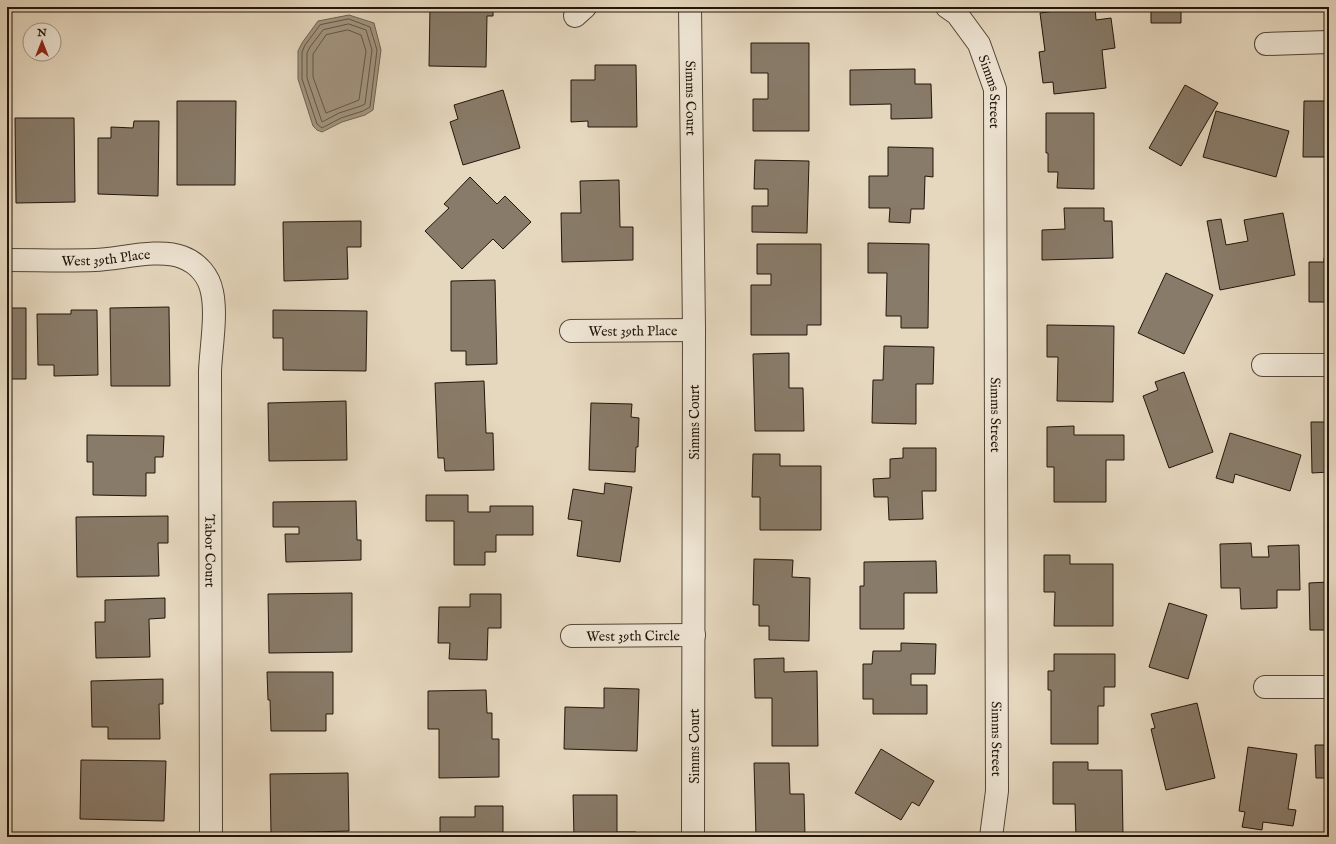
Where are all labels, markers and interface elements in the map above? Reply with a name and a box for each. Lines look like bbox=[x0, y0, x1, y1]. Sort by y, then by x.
north arrow bbox=[22, 22, 62, 62]
text: N bbox=[36, 26, 47, 40]
street label: Simms Street bbox=[974, 53, 1003, 129]
street label: Simms Court bbox=[681, 60, 700, 136]
street label: West 39th Place bbox=[62, 246, 152, 270]
street label: West 39th Place bbox=[588, 322, 678, 341]
street label: Simms Street bbox=[986, 377, 1004, 453]
street label: Simms Court bbox=[686, 384, 704, 460]
street label: Tabor Court bbox=[200, 514, 218, 588]
street label: West 39th Circle bbox=[586, 627, 680, 646]
street label: Simms Street bbox=[987, 701, 1005, 777]
street label: Simms Court bbox=[686, 708, 704, 784]

